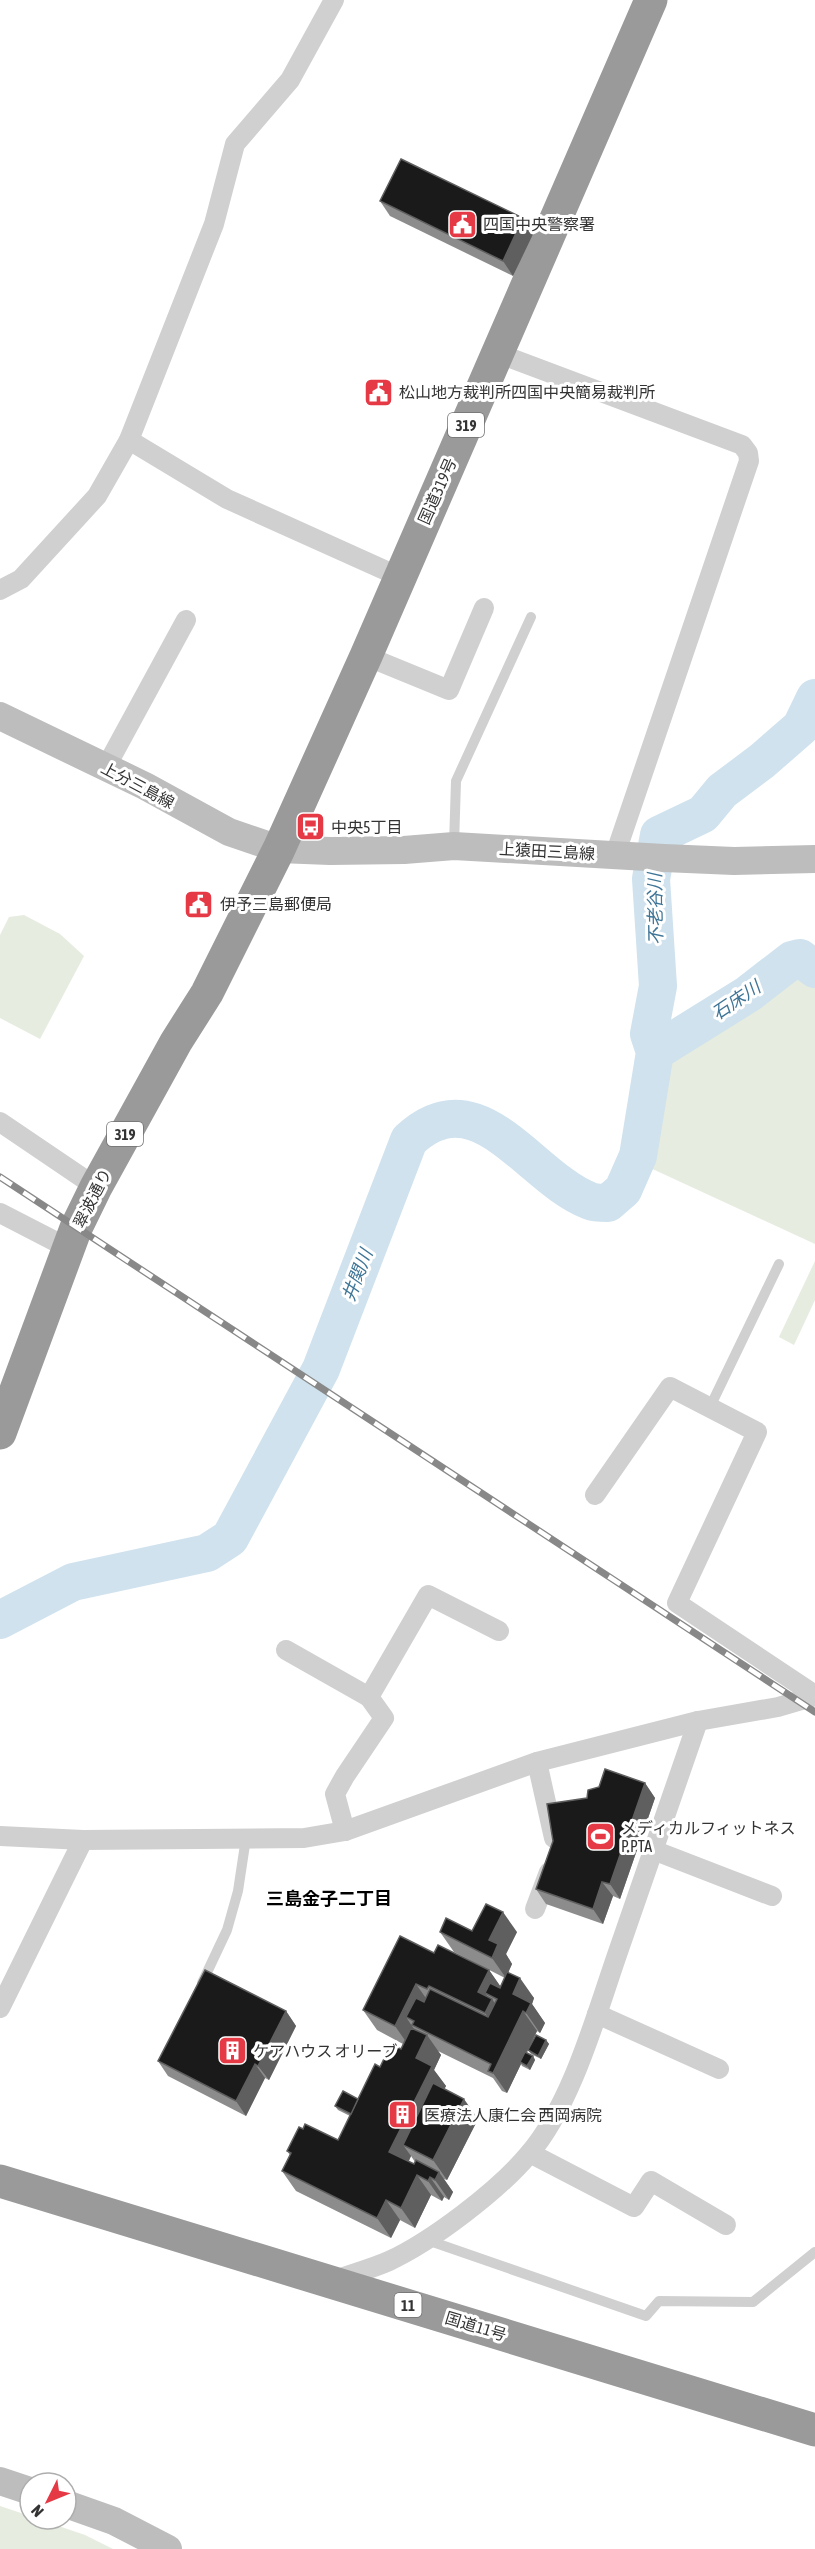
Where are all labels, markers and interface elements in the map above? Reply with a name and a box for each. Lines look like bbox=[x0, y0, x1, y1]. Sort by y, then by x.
public building icon: 四国中央警察署 bbox=[446, 208, 478, 240]
place label: 四国中央警察署 bbox=[483, 215, 595, 233]
public building icon: 松山地方裁判所四国中央簡易裁判所 bbox=[362, 376, 394, 408]
place label: 松山地方裁判所四国中央簡易裁判所 bbox=[399, 383, 655, 401]
road number: 319 bbox=[448, 413, 484, 437]
street label: 国道319号 bbox=[414, 455, 460, 527]
street label: 上分三島線 bbox=[98, 758, 178, 812]
bus stop icon: 中央5丁目 bbox=[294, 811, 326, 843]
place label: 中央5丁目 bbox=[331, 818, 403, 836]
street label: 上猿田三島線 bbox=[499, 839, 595, 863]
water label: 不老谷川 bbox=[644, 871, 666, 945]
public building icon: 伊予三島郵便局 bbox=[183, 888, 215, 920]
place label: 伊予三島郵便局 bbox=[220, 895, 332, 913]
water label: 石床川 bbox=[708, 975, 766, 1024]
road number: 319 bbox=[107, 1122, 143, 1146]
street label: 翠波通り bbox=[69, 1165, 115, 1231]
water label: 井関川 bbox=[338, 1244, 377, 1304]
place label: メディカルフィットネス P.PTA bbox=[621, 1819, 796, 1855]
sports icon: メディカルフィットネス P.PTA bbox=[584, 1821, 616, 1853]
district label: 三島金子二丁目 bbox=[266, 1888, 392, 1909]
building icon: ケアハウス オリーブ bbox=[216, 2035, 248, 2067]
place label: ケアハウス オリーブ bbox=[253, 2042, 398, 2060]
building icon: 医療法人康仁会 西岡病院 bbox=[387, 2099, 419, 2131]
place label: 医療法人康仁会 西岡病院 bbox=[424, 2106, 602, 2124]
road number: 11 bbox=[394, 2293, 422, 2317]
street label: 国道11号 bbox=[443, 2308, 509, 2344]
north arrow bbox=[18, 2471, 78, 2531]
text: N bbox=[27, 2502, 47, 2521]

